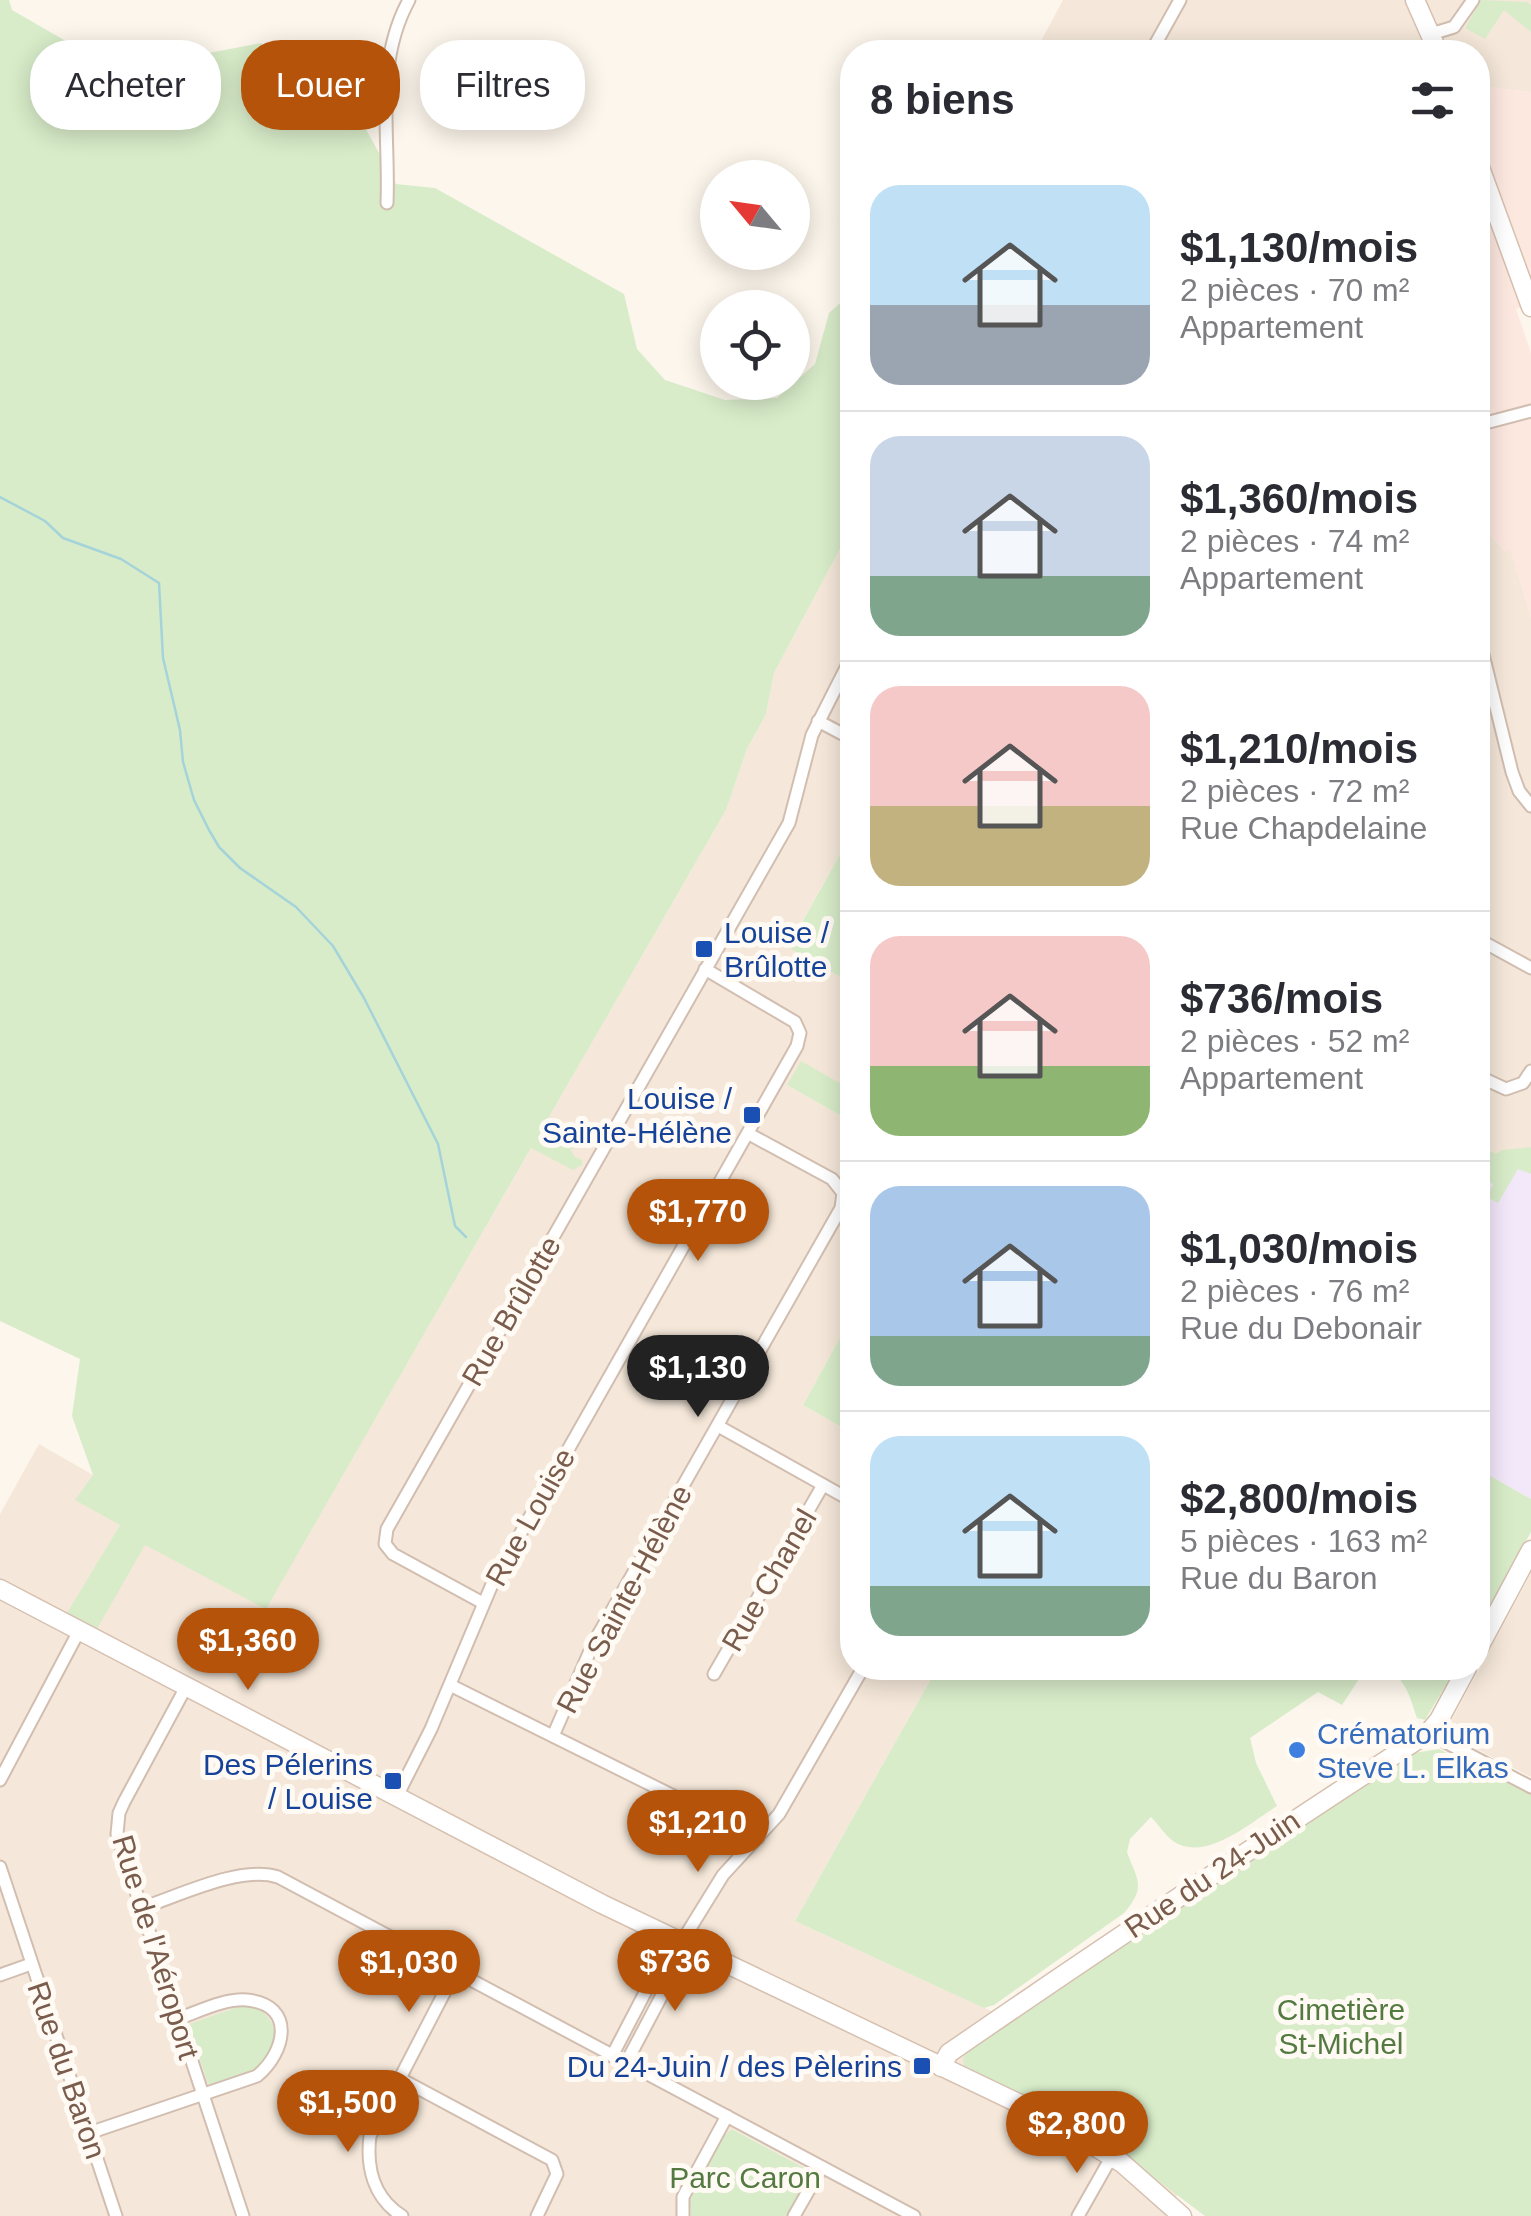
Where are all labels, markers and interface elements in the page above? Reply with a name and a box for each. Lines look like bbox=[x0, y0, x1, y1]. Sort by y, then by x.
chip: Acheter bbox=[30, 40, 221, 130]
chip: Louer bbox=[241, 40, 400, 130]
chip: Filtres bbox=[420, 40, 585, 130]
icon: filters bbox=[1405, 73, 1460, 128]
text: 8 biens bbox=[870, 76, 1015, 123]
north arrow bbox=[700, 160, 810, 270]
map controls bbox=[700, 160, 810, 400]
text: $1,130/mois bbox=[1180, 224, 1418, 271]
icon: home bbox=[950, 225, 1070, 345]
text: 2 pièces · 70 m² bbox=[1180, 272, 1409, 308]
button: locate bbox=[700, 290, 810, 400]
text: Appartement bbox=[1180, 309, 1363, 345]
text: $1,360/mois bbox=[1180, 475, 1418, 522]
icon: home bbox=[950, 476, 1070, 596]
text: 2 pièces · 74 m² bbox=[1180, 523, 1409, 559]
text: Appartement bbox=[1180, 560, 1363, 596]
text: $1,210/mois bbox=[1180, 725, 1418, 772]
icon: home bbox=[950, 726, 1070, 846]
text: 2 pièces · 72 m² bbox=[1180, 773, 1409, 809]
text: Rue Chapdelaine bbox=[1180, 810, 1427, 846]
place label: Louise / Brûlotte bbox=[724, 916, 830, 983]
marker: Louise / Brûlotte bbox=[693, 938, 715, 960]
text: $736/mois bbox=[1180, 975, 1383, 1022]
icon: home bbox=[950, 976, 1070, 1096]
text: 2 pièces · 52 m² bbox=[1180, 1023, 1409, 1059]
text: Appartement bbox=[1180, 1060, 1363, 1096]
place label: Louise / Sainte-Hélène bbox=[542, 1082, 733, 1149]
marker: Louise / Sainte-Hélène bbox=[741, 1104, 763, 1126]
pin: $1,770 bbox=[617, 1179, 779, 1264]
text: $1,770 bbox=[649, 1193, 747, 1229]
text: $1,030/mois bbox=[1180, 1225, 1418, 1272]
icon: home bbox=[950, 1226, 1070, 1346]
street label: Rue Brûlotte bbox=[455, 1231, 567, 1391]
text: 2 pièces · 76 m² bbox=[1180, 1273, 1409, 1309]
text: Rue du Debonair bbox=[1180, 1310, 1422, 1346]
pin: $1,130 bbox=[617, 1335, 779, 1420]
text: $1,130 bbox=[649, 1349, 747, 1385]
street label: Rue Louise bbox=[479, 1443, 581, 1591]
text: $2,800/mois bbox=[1180, 1475, 1418, 1522]
icon: home bbox=[950, 1476, 1070, 1596]
street label: Rue Sainte-Hélène bbox=[550, 1479, 698, 1719]
street label: Rue Chanel bbox=[715, 1503, 823, 1657]
text: 5 pièces · 163 m² bbox=[1180, 1523, 1427, 1559]
text: Rue du Baron bbox=[1180, 1560, 1377, 1596]
pin: $1,360 bbox=[167, 1608, 329, 1693]
text: $1,360 bbox=[199, 1622, 297, 1658]
place label: Crématorium Steve L. Elkas bbox=[1317, 1717, 1509, 1784]
marker: Crématorium Steve L. Elkas bbox=[1286, 1739, 1308, 1761]
place label: Des Pélerins / Louise bbox=[203, 1748, 373, 1815]
marker: Des Pélerins / Louise bbox=[382, 1770, 404, 1792]
pin: $1,210 bbox=[617, 1790, 779, 1875]
street label: Rue du 24-Juin bbox=[1118, 1803, 1306, 1945]
text: $1,210 bbox=[649, 1804, 747, 1840]
street label: Rue de l'Aéroport bbox=[106, 1831, 206, 2064]
pin: $736 bbox=[616, 1929, 734, 2014]
pin: $1,030 bbox=[328, 1930, 490, 2015]
text: $736 bbox=[639, 1943, 711, 1979]
text: $1,030 bbox=[360, 1944, 458, 1980]
street label: Rue du Baron bbox=[21, 1977, 113, 2163]
park label: Cimetière St-Michel bbox=[1277, 1993, 1405, 2060]
place label: Du 24-Juin / des Pèlerins bbox=[567, 2050, 902, 2083]
marker: Du 24-Juin / des Pèlerins bbox=[911, 2055, 933, 2077]
pin: $1,500 bbox=[267, 2070, 429, 2155]
text: $1,500 bbox=[299, 2084, 397, 2120]
pin: $2,800 bbox=[996, 2091, 1158, 2176]
text: $2,800 bbox=[1028, 2105, 1126, 2141]
park label: Parc Caron bbox=[669, 2161, 821, 2194]

